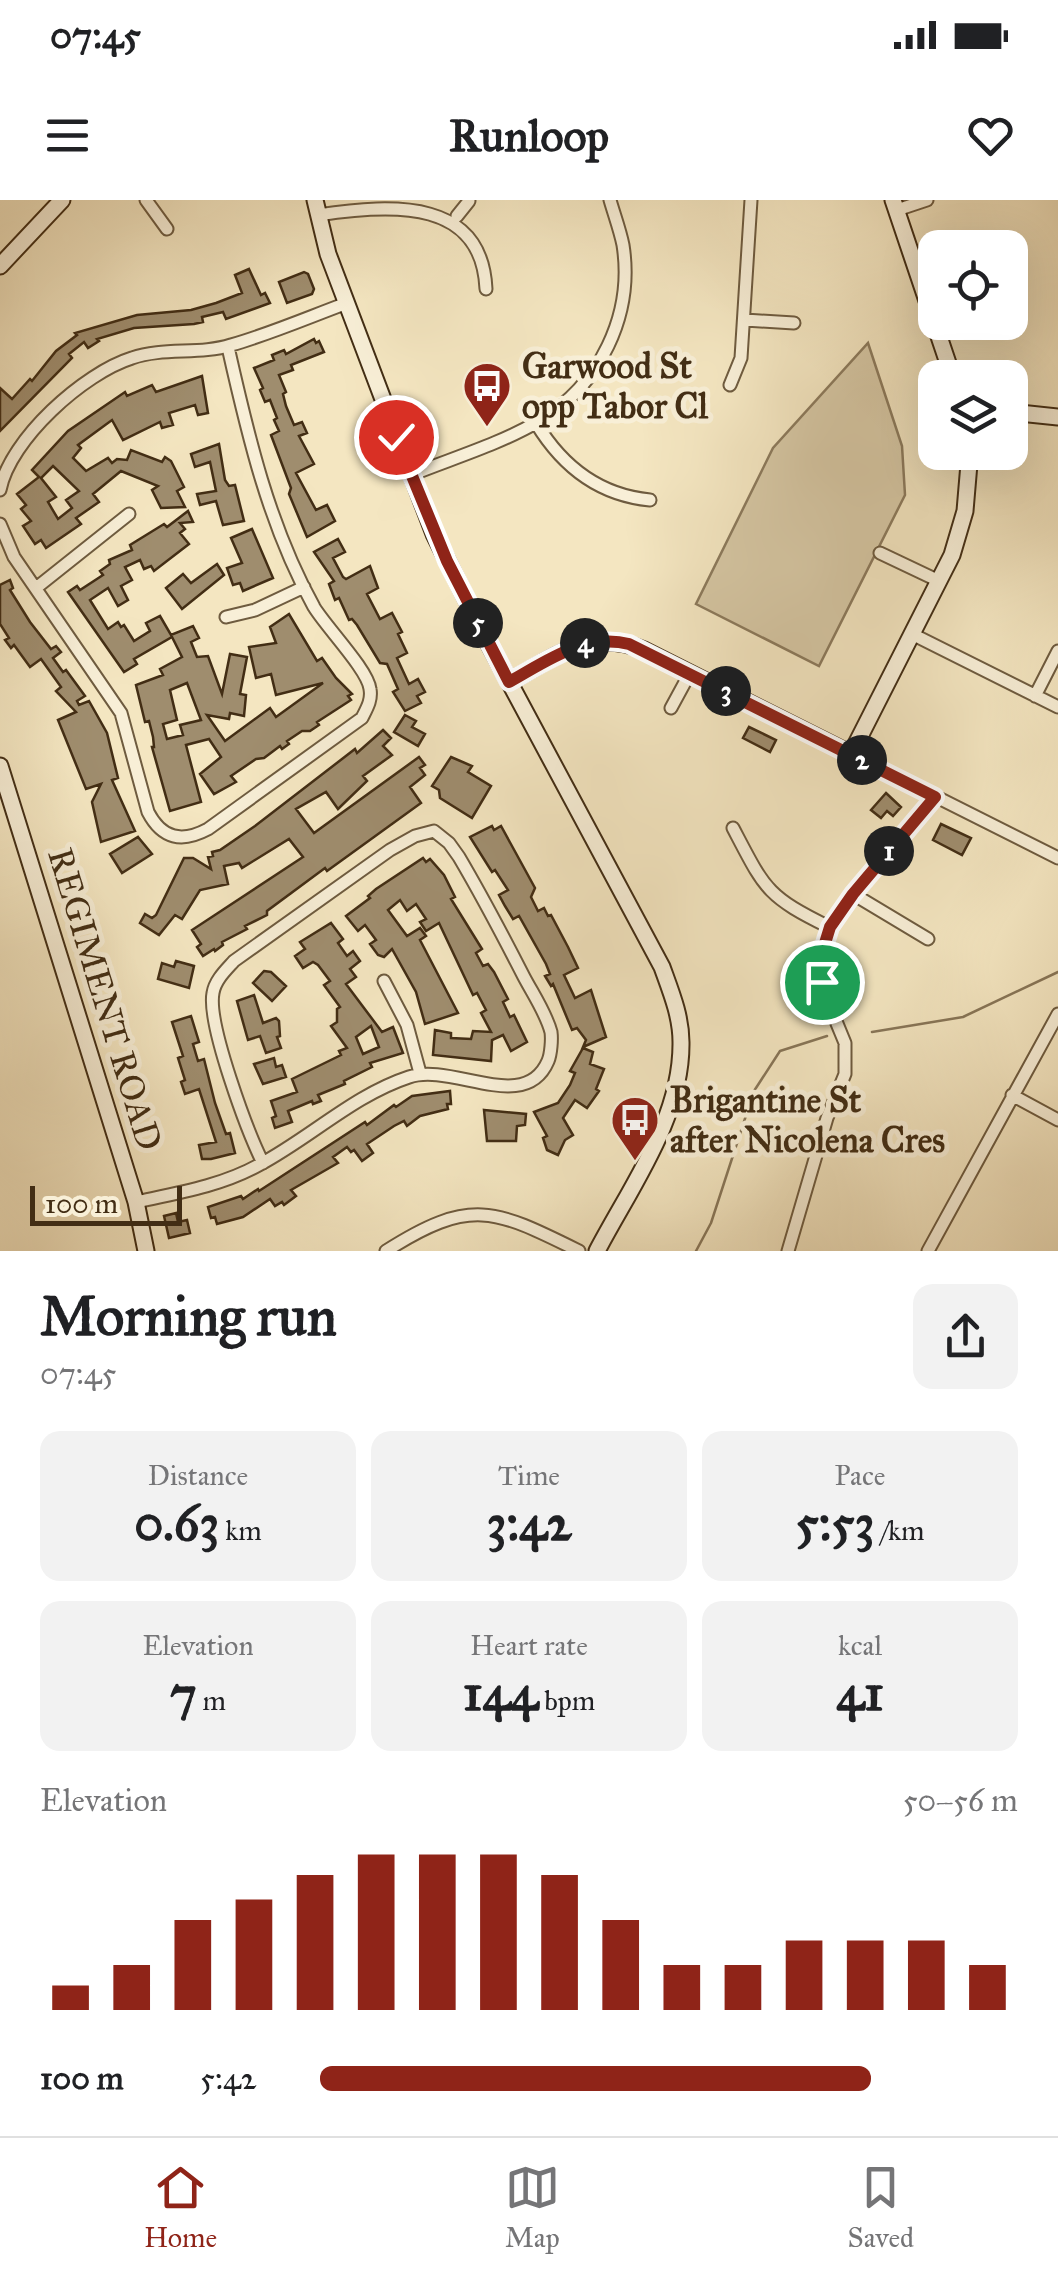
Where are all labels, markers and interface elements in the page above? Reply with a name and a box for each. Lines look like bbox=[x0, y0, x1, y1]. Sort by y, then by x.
text: 07:45 bbox=[50, 12, 141, 58]
icon: menu bbox=[40, 108, 95, 163]
text: Runloop bbox=[449, 108, 609, 163]
icon: heart bbox=[963, 108, 1018, 163]
map controls bbox=[918, 230, 1028, 470]
button: locate bbox=[918, 230, 1028, 340]
place label: Garwood St opp Tabor Cl bbox=[522, 345, 708, 428]
bus stop icon: Garwood St opp Tabor Cl bbox=[461, 360, 513, 428]
button: layers bbox=[918, 360, 1028, 470]
pin bbox=[354, 395, 439, 480]
icon: check bbox=[369, 410, 424, 465]
pin: 5 bbox=[453, 598, 503, 648]
text: 5 bbox=[471, 605, 485, 640]
pin: 4 bbox=[560, 618, 610, 668]
text: 4 bbox=[577, 625, 593, 660]
pin: 3 bbox=[701, 666, 751, 716]
text: 3 bbox=[720, 673, 732, 708]
pin: 2 bbox=[837, 735, 887, 785]
text: 2 bbox=[855, 742, 869, 777]
pin: 1 bbox=[864, 826, 914, 876]
text: 1 bbox=[883, 833, 895, 868]
street label: REGIMENT ROAD bbox=[38, 843, 171, 1156]
pin bbox=[780, 940, 865, 1025]
icon: arrive bbox=[795, 955, 850, 1010]
place label: Brigantine St after Nicolena Cres bbox=[670, 1079, 945, 1162]
bus stop icon: Brigantine St after Nicolena Cres bbox=[609, 1094, 661, 1162]
scale bar bbox=[30, 1181, 182, 1226]
text: 100 m bbox=[45, 1186, 118, 1221]
text: Morning run bbox=[40, 1283, 337, 1350]
button: share bbox=[913, 1284, 1018, 1389]
text: 07:45 bbox=[40, 1354, 116, 1393]
text: Distance bbox=[148, 1458, 248, 1493]
text: Time bbox=[498, 1458, 560, 1493]
text: Pace bbox=[835, 1458, 885, 1493]
text: 0.63 bbox=[134, 1493, 219, 1554]
text: 3:42 bbox=[486, 1493, 572, 1554]
text: 5:53 bbox=[795, 1493, 874, 1554]
text: km bbox=[219, 1513, 262, 1548]
text: /km bbox=[874, 1513, 925, 1548]
text: Elevation bbox=[142, 1628, 254, 1663]
text: Heart rate bbox=[470, 1628, 588, 1663]
text: kcal bbox=[838, 1628, 882, 1663]
text: 7 bbox=[170, 1663, 197, 1724]
text: 144 bbox=[463, 1663, 538, 1724]
text: 41 bbox=[836, 1663, 884, 1724]
text: m bbox=[197, 1683, 226, 1718]
text: bpm bbox=[538, 1683, 595, 1718]
text: Elevation bbox=[40, 1781, 167, 1820]
text: 50–56 m bbox=[903, 1781, 1018, 1820]
text: 100 m bbox=[40, 2059, 124, 2098]
text: 5:42 bbox=[200, 2059, 257, 2098]
tab: Home bbox=[144, 2160, 217, 2255]
tab: Map bbox=[505, 2160, 560, 2255]
tab: Saved bbox=[848, 2160, 914, 2255]

